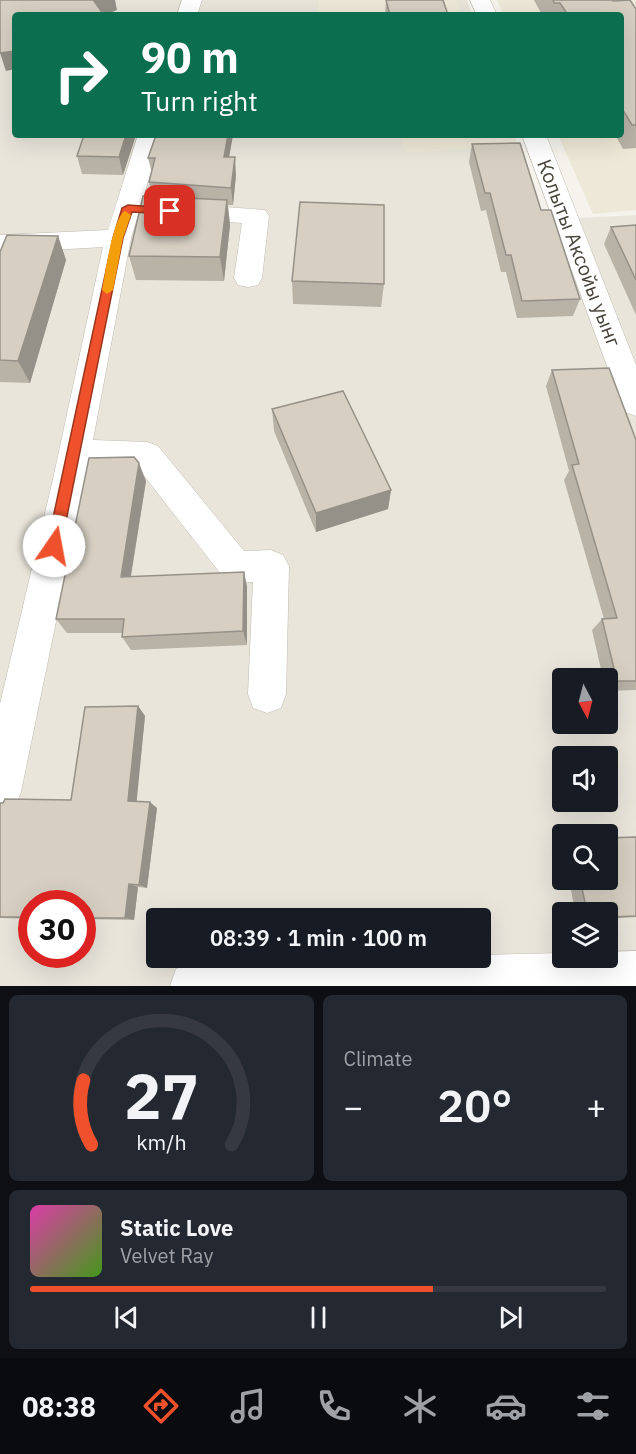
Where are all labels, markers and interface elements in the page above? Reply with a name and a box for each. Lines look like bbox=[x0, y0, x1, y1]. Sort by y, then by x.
text: 90 m bbox=[141, 30, 239, 85]
icon: right bbox=[42, 36, 120, 114]
text: Turn right bbox=[141, 83, 258, 118]
street label: Колыты Аксойы уынг bbox=[531, 155, 628, 351]
pin bbox=[144, 185, 195, 236]
icon: arrive bbox=[153, 194, 186, 227]
position arrow bbox=[22, 514, 86, 578]
north arrow bbox=[552, 668, 618, 734]
map controls bbox=[552, 668, 618, 968]
button: sound bbox=[552, 746, 618, 812]
button: search bbox=[552, 824, 618, 890]
speed limit sign: 30 bbox=[18, 890, 96, 968]
button: layers bbox=[552, 902, 618, 968]
text: 08:39 · 1 min · 100 m bbox=[210, 923, 427, 952]
text: Climate bbox=[344, 1045, 412, 1072]
text: 27 bbox=[124, 1055, 199, 1136]
text: 20° bbox=[437, 1076, 512, 1134]
text: − bbox=[344, 1085, 363, 1128]
text: + bbox=[586, 1085, 606, 1128]
text: km/h bbox=[136, 1128, 186, 1156]
text: Static Love bbox=[120, 1213, 233, 1242]
text: Velvet Ray bbox=[120, 1242, 213, 1269]
icon: previous bbox=[110, 1301, 143, 1334]
icon: pause bbox=[302, 1301, 335, 1334]
icon: next bbox=[494, 1301, 527, 1334]
icon: directions bbox=[140, 1385, 182, 1427]
icon: music bbox=[227, 1385, 269, 1427]
icon: phone bbox=[313, 1385, 355, 1427]
icon: climate bbox=[399, 1385, 441, 1427]
icon: car bbox=[485, 1385, 527, 1427]
icon: filters bbox=[572, 1385, 614, 1427]
text: 08:38 bbox=[22, 1389, 96, 1424]

